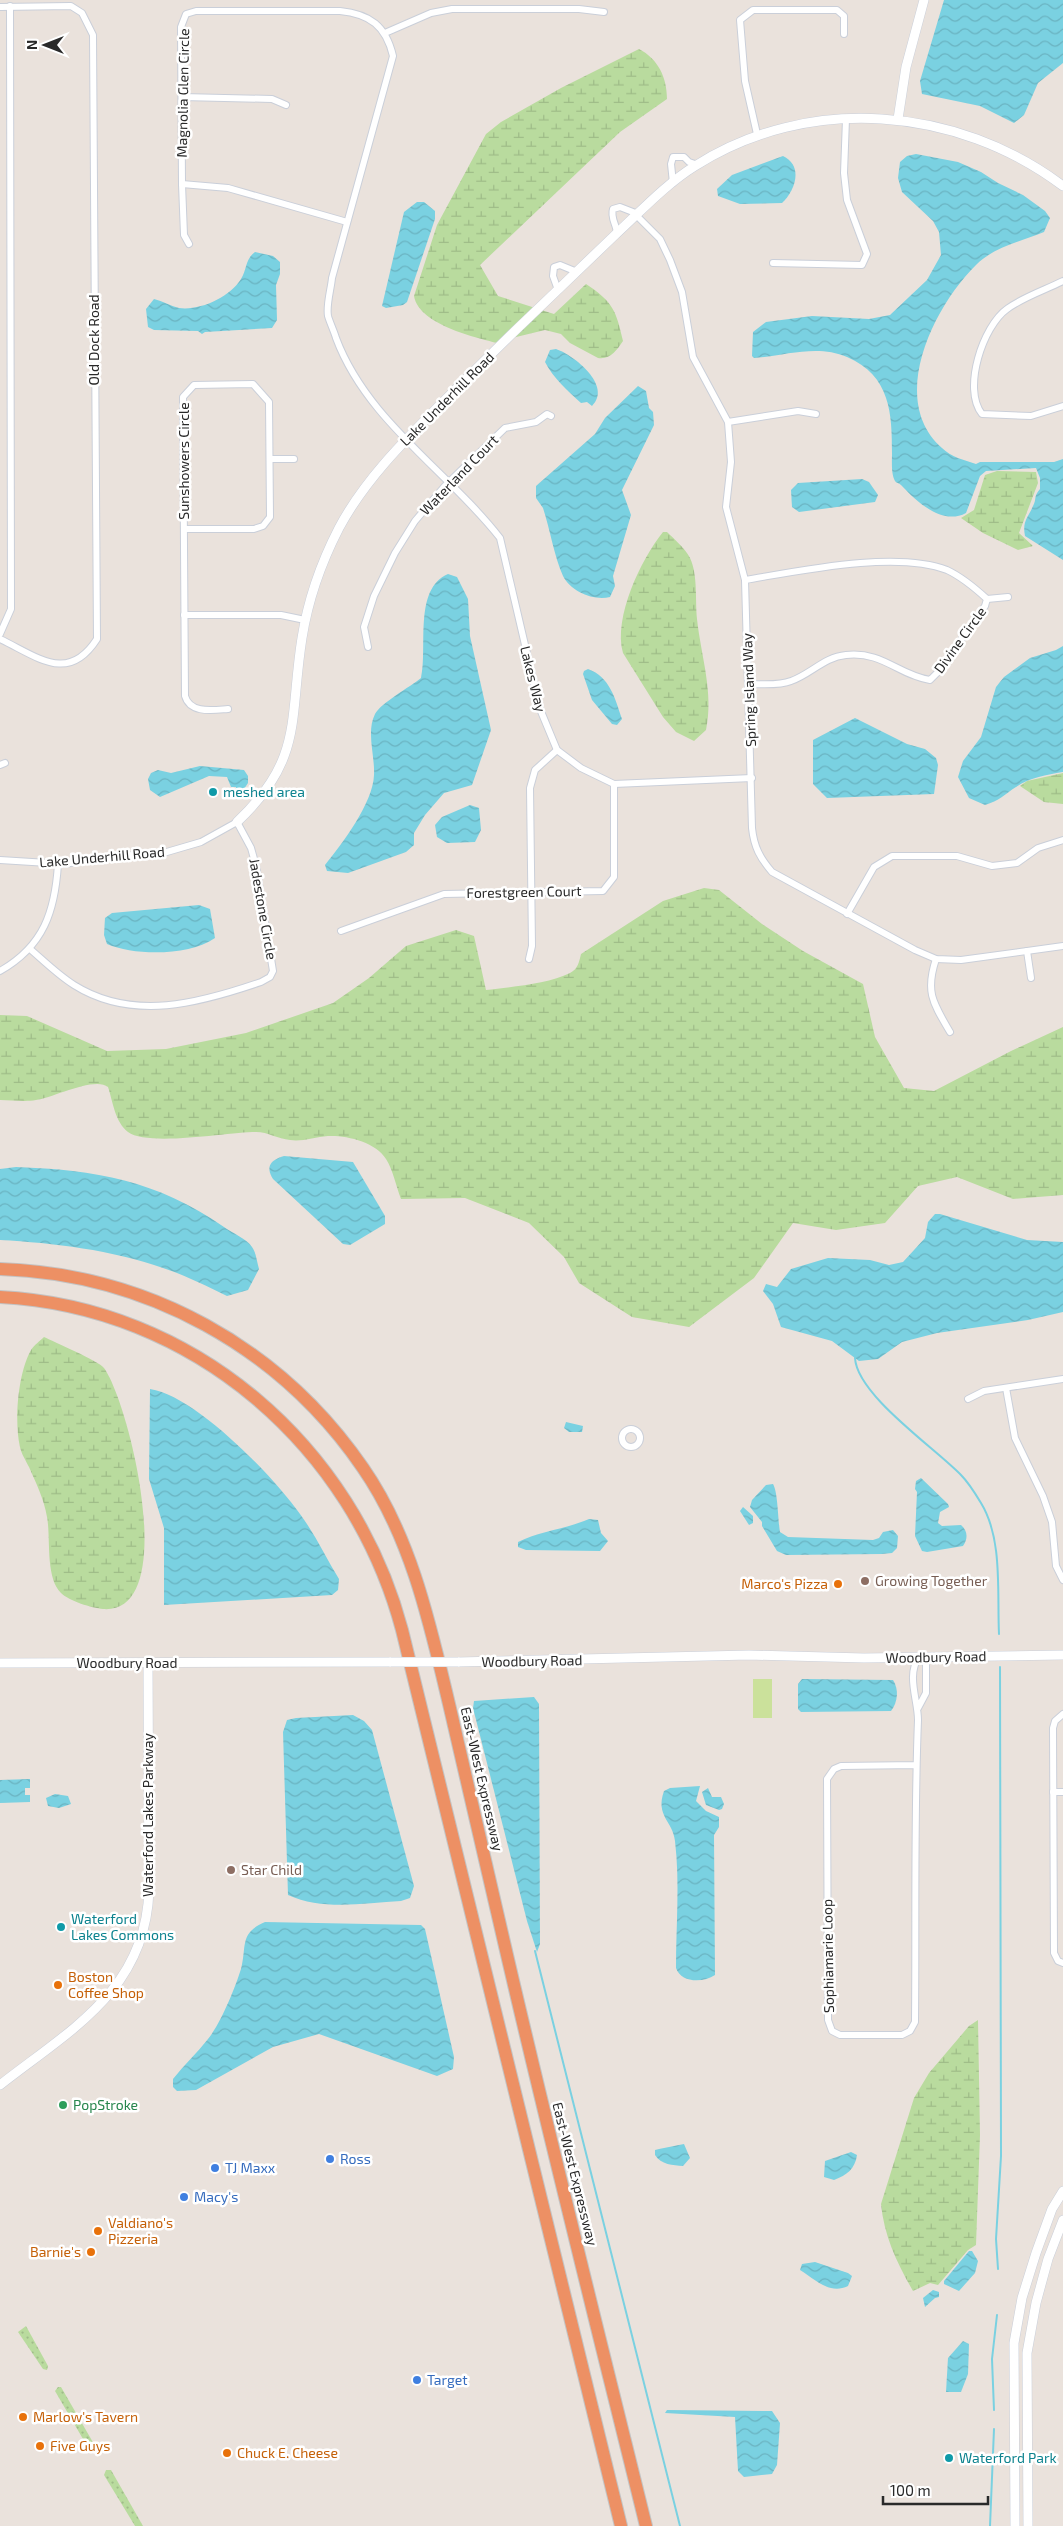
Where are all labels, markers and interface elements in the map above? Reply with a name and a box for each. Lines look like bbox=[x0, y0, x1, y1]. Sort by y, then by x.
north arrow bbox=[20, 20, 70, 70]
street label: Magnolia Glen Circle bbox=[173, 28, 192, 158]
text: N bbox=[23, 40, 40, 50]
street label: Old Dock Road bbox=[85, 294, 102, 386]
street label: Lake Underhill Road bbox=[396, 348, 497, 449]
street label: Sunshowers Circle bbox=[175, 402, 192, 520]
street label: Waterland Court bbox=[416, 431, 501, 518]
street label: Divine Circle bbox=[930, 603, 989, 676]
street label: Spring Island Way bbox=[738, 632, 759, 747]
street label: Lakes Way bbox=[517, 644, 550, 714]
place label: meshed area bbox=[223, 783, 305, 800]
marker: meshed area bbox=[207, 786, 219, 798]
street label: Lake Underhill Road bbox=[38, 843, 165, 870]
street label: Jadestone Circle bbox=[246, 857, 281, 961]
street label: Forestgreen Court bbox=[466, 882, 582, 901]
place label: Growing Together bbox=[875, 1572, 988, 1589]
place label: Marco's Pizza bbox=[741, 1575, 828, 1592]
marker: Growing Together bbox=[859, 1575, 871, 1587]
marker: Marco's Pizza bbox=[832, 1578, 844, 1590]
street label: Woodbury Road bbox=[885, 1647, 987, 1666]
street label: Woodbury Road bbox=[481, 1651, 583, 1670]
street label: Woodbury Road bbox=[77, 1654, 177, 1671]
street label: East-West Expressway bbox=[458, 1705, 507, 1853]
street label: Waterford Lakes Parkway bbox=[139, 1733, 156, 1897]
place label: Star Child bbox=[241, 1861, 302, 1878]
marker: Star Child bbox=[225, 1864, 237, 1876]
street label: Sophiamarie Loop bbox=[818, 1899, 837, 2013]
place label: Waterford Lakes Commons bbox=[71, 1910, 174, 1943]
marker: Waterford Lakes Commons bbox=[55, 1921, 67, 1933]
place label: Boston Coffee Shop bbox=[68, 1968, 144, 2001]
marker: Boston Coffee Shop bbox=[52, 1979, 64, 1991]
place label: PopStroke bbox=[73, 2096, 138, 2113]
marker: PopStroke bbox=[57, 2099, 69, 2111]
street label: East-West Expressway bbox=[549, 2100, 602, 2248]
place label: Ross bbox=[340, 2150, 371, 2167]
marker: Ross bbox=[324, 2153, 336, 2165]
place label: TJ Maxx bbox=[225, 2159, 276, 2176]
marker: TJ Maxx bbox=[209, 2162, 221, 2174]
place label: Macy's bbox=[194, 2188, 238, 2205]
marker: Macy's bbox=[178, 2191, 190, 2203]
place label: Valdiano's Pizzeria bbox=[108, 2214, 173, 2247]
marker: Valdiano's Pizzeria bbox=[92, 2225, 104, 2237]
place label: Barnie's bbox=[30, 2243, 81, 2260]
marker: Barnie's bbox=[85, 2246, 97, 2258]
place label: Target bbox=[427, 2371, 468, 2388]
marker: Target bbox=[411, 2374, 423, 2386]
place label: Marlow's Tavern bbox=[33, 2408, 138, 2425]
marker: Marlow's Tavern bbox=[17, 2411, 29, 2423]
place label: Five Guys bbox=[50, 2437, 110, 2454]
marker: Five Guys bbox=[34, 2440, 46, 2452]
place label: Chuck E. Cheese bbox=[237, 2444, 338, 2461]
marker: Chuck E. Cheese bbox=[221, 2447, 233, 2459]
place label: Waterford Park bbox=[959, 2449, 1057, 2466]
marker: Waterford Park bbox=[943, 2452, 955, 2464]
scale bar bbox=[883, 2474, 988, 2506]
text: 100 m bbox=[890, 2481, 931, 2499]

